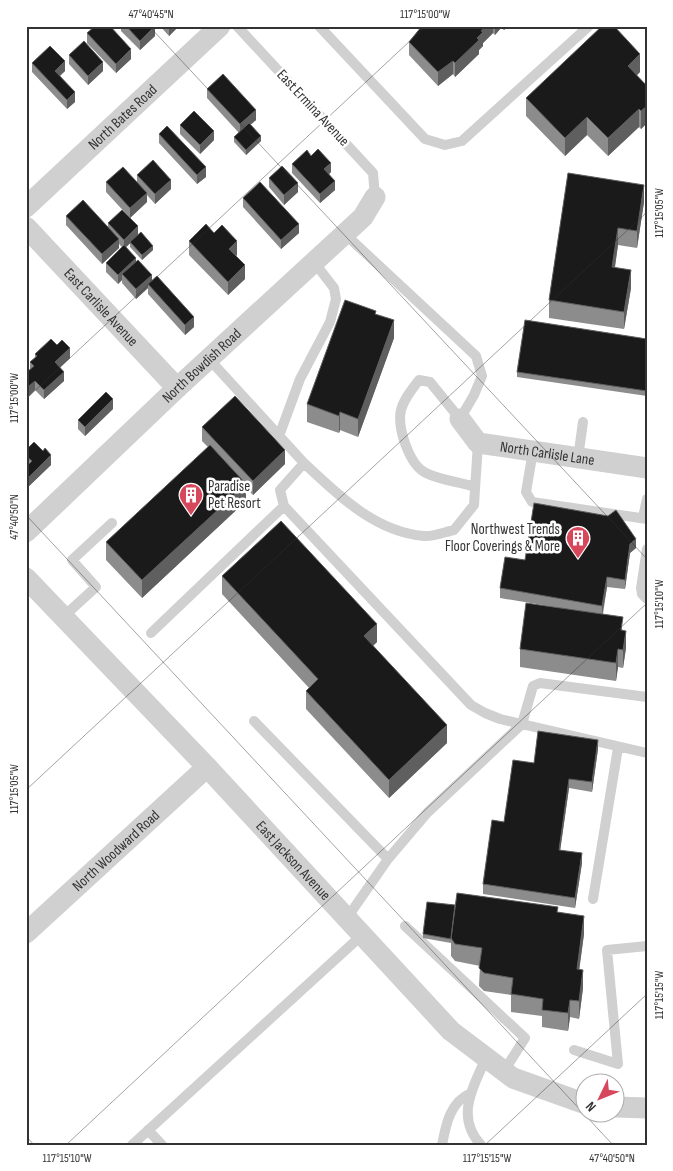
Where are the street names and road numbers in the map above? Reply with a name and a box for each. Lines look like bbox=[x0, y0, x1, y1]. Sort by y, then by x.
street label: East Ermina Avenue bbox=[273, 66, 353, 150]
street label: North Bates Road bbox=[84, 80, 161, 154]
street label: East Carlisle Avenue bbox=[60, 264, 143, 350]
street label: North Bowdish Road bbox=[158, 324, 245, 407]
street label: North Carlisle Lane bbox=[499, 437, 596, 470]
street label: North Woodward Road bbox=[68, 806, 164, 895]
street label: East Jackson Avenue bbox=[252, 817, 335, 904]

